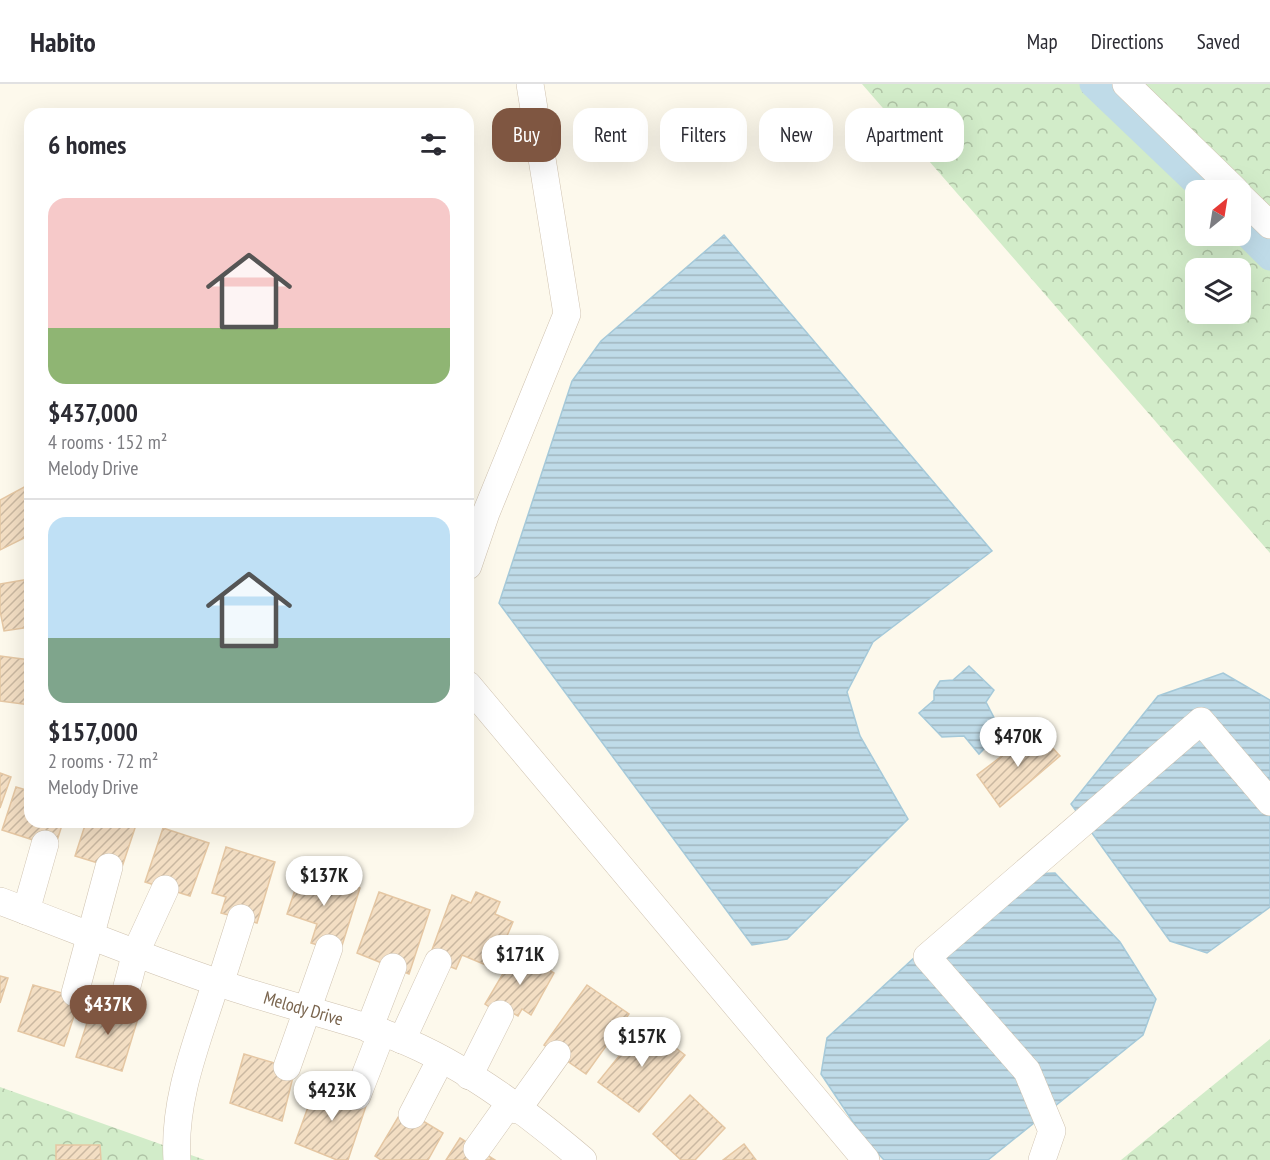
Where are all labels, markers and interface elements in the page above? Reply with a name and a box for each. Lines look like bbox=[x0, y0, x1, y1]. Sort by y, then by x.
text: Habito bbox=[30, 23, 96, 60]
text: Map bbox=[1027, 28, 1058, 55]
text: Directions bbox=[1091, 28, 1164, 55]
text: Saved bbox=[1197, 28, 1240, 55]
chip: Buy bbox=[492, 108, 561, 162]
chip: Rent bbox=[573, 108, 648, 162]
chip: Filters bbox=[660, 108, 747, 162]
chip: New bbox=[759, 108, 833, 162]
chip: Apartment bbox=[845, 108, 964, 162]
text: 6 homes bbox=[48, 128, 126, 161]
icon: filters bbox=[417, 128, 450, 161]
north arrow bbox=[1185, 180, 1251, 246]
map controls bbox=[1185, 180, 1251, 324]
icon: home bbox=[195, 237, 303, 345]
button: layers bbox=[1185, 258, 1251, 324]
text: $437,000 bbox=[48, 396, 138, 429]
text: 4 rooms · 152 m² bbox=[48, 429, 167, 455]
text: Melody Drive bbox=[48, 455, 138, 481]
icon: home bbox=[195, 556, 303, 664]
text: $157,000 bbox=[48, 715, 138, 748]
pin: $470K bbox=[976, 717, 1060, 768]
text: $470K bbox=[994, 723, 1042, 749]
text: 2 rooms · 72 m² bbox=[48, 748, 158, 774]
text: Melody Drive bbox=[48, 774, 138, 800]
pin: $137K bbox=[282, 856, 366, 907]
text: $137K bbox=[300, 862, 348, 888]
pin: $171K bbox=[478, 935, 562, 986]
text: $171K bbox=[496, 941, 544, 967]
pin: $437K bbox=[66, 985, 150, 1036]
street label: Melody Drive bbox=[261, 986, 346, 1030]
text: $437K bbox=[84, 991, 132, 1017]
pin: $157K bbox=[600, 1017, 684, 1068]
text: $157K bbox=[618, 1023, 666, 1049]
pin: $423K bbox=[290, 1071, 374, 1122]
text: $423K bbox=[308, 1077, 356, 1103]

